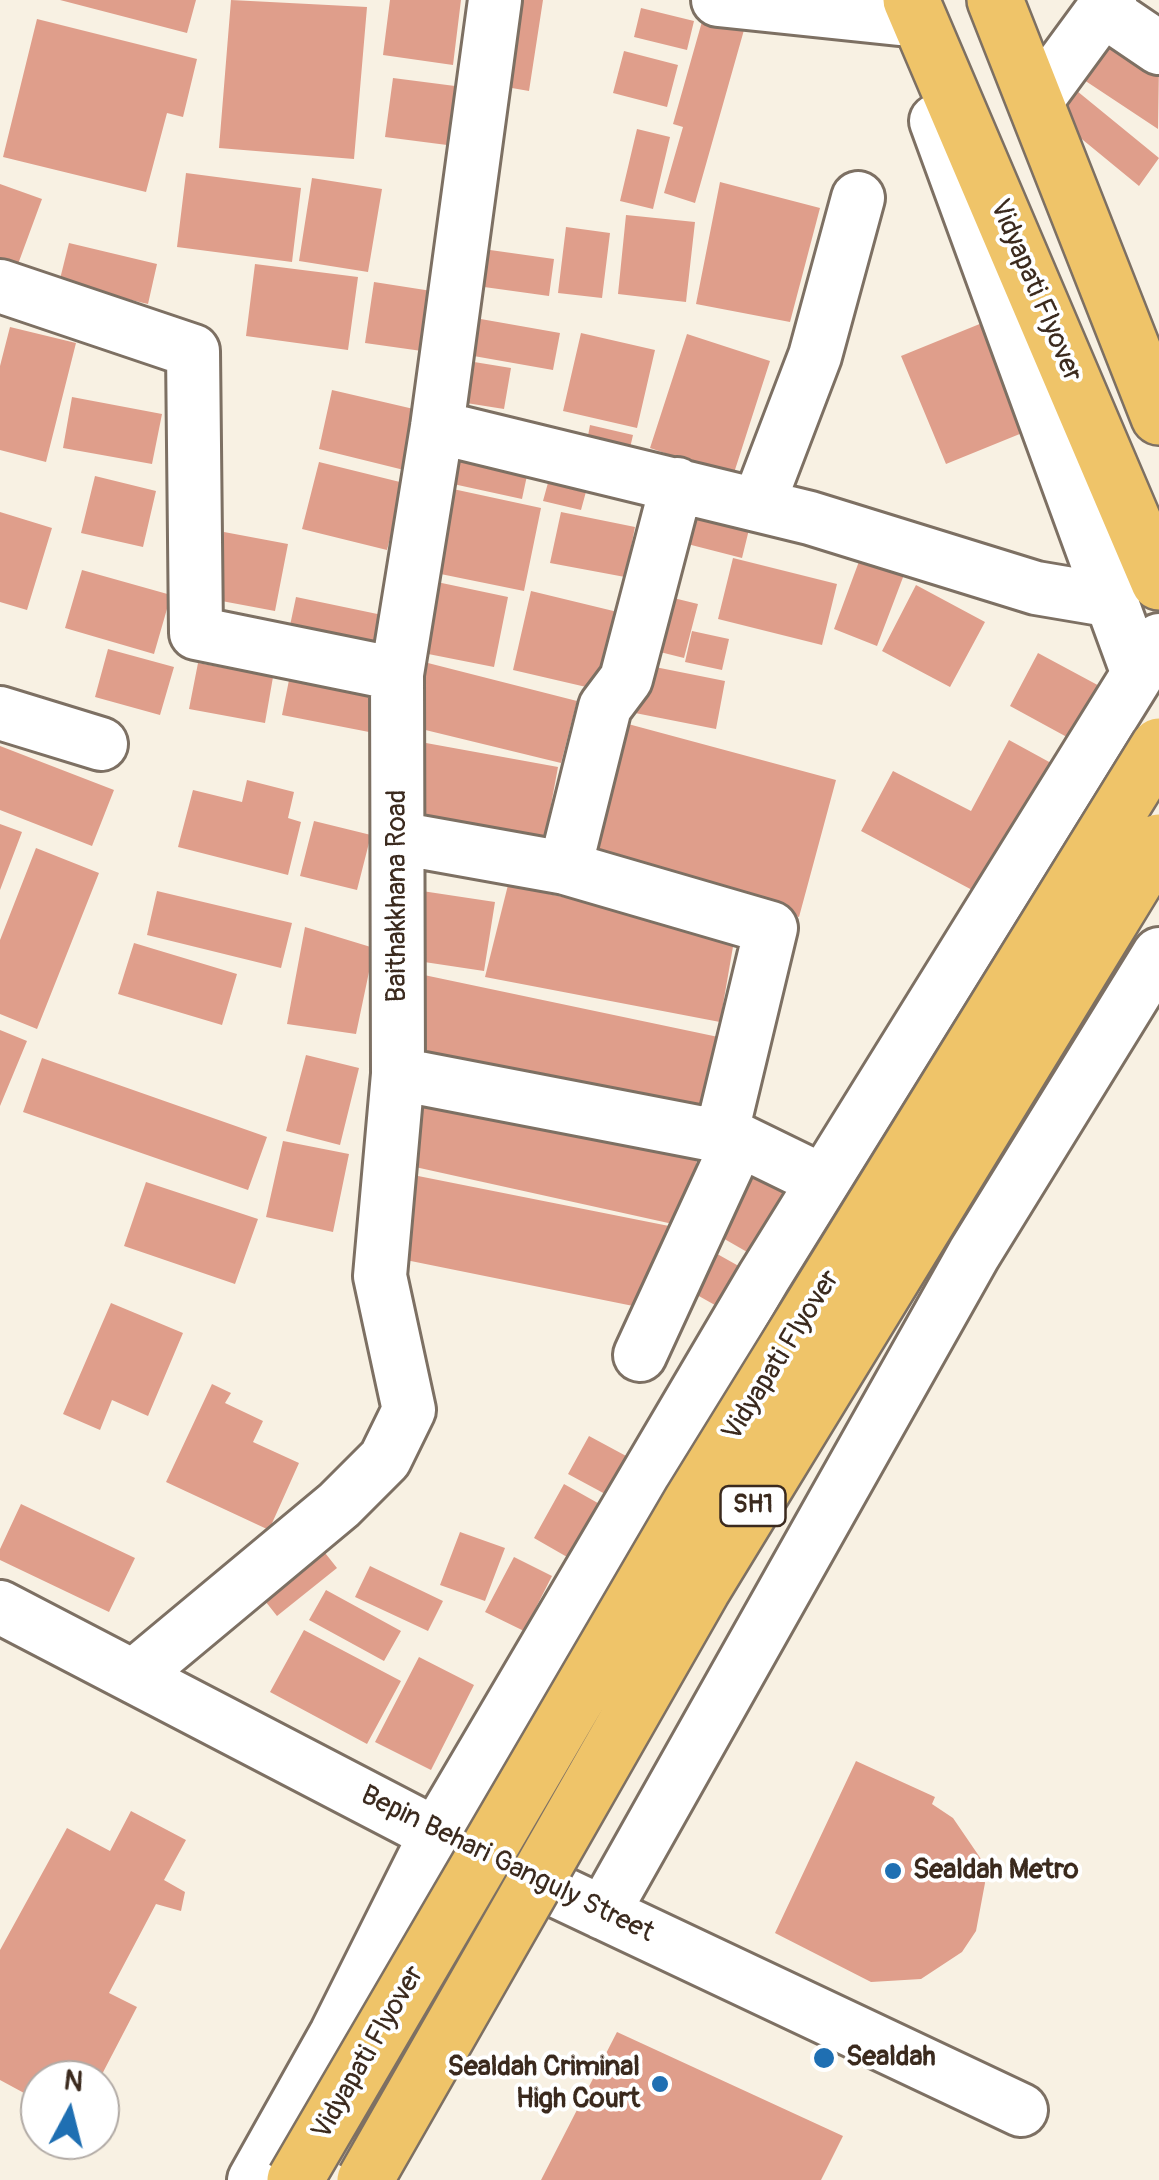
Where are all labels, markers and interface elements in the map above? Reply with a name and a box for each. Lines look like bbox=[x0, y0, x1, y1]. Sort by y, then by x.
street label: Vidyapati Flyover bbox=[981, 195, 1089, 387]
street label: Baithakkhana Road bbox=[381, 790, 415, 1002]
street label: Vidyapati Flyover bbox=[716, 1264, 848, 1448]
road number: SH1 bbox=[720, 1486, 786, 1526]
street label: Bepin Behari Ganguly Street bbox=[355, 1779, 659, 1951]
place label: Sealdah Metro bbox=[913, 1854, 1078, 1888]
marker: Sealdah Metro bbox=[882, 1860, 904, 1882]
street label: Vidyapati Flyover bbox=[306, 1960, 432, 2146]
place label: Sealdah bbox=[846, 2041, 936, 2075]
marker: Sealdah bbox=[811, 2045, 837, 2071]
place label: Sealdah Criminal High Court bbox=[448, 2051, 640, 2117]
north arrow bbox=[20, 2060, 120, 2160]
text: N bbox=[62, 2063, 85, 2100]
marker: Sealdah Criminal High Court bbox=[649, 2073, 671, 2095]

